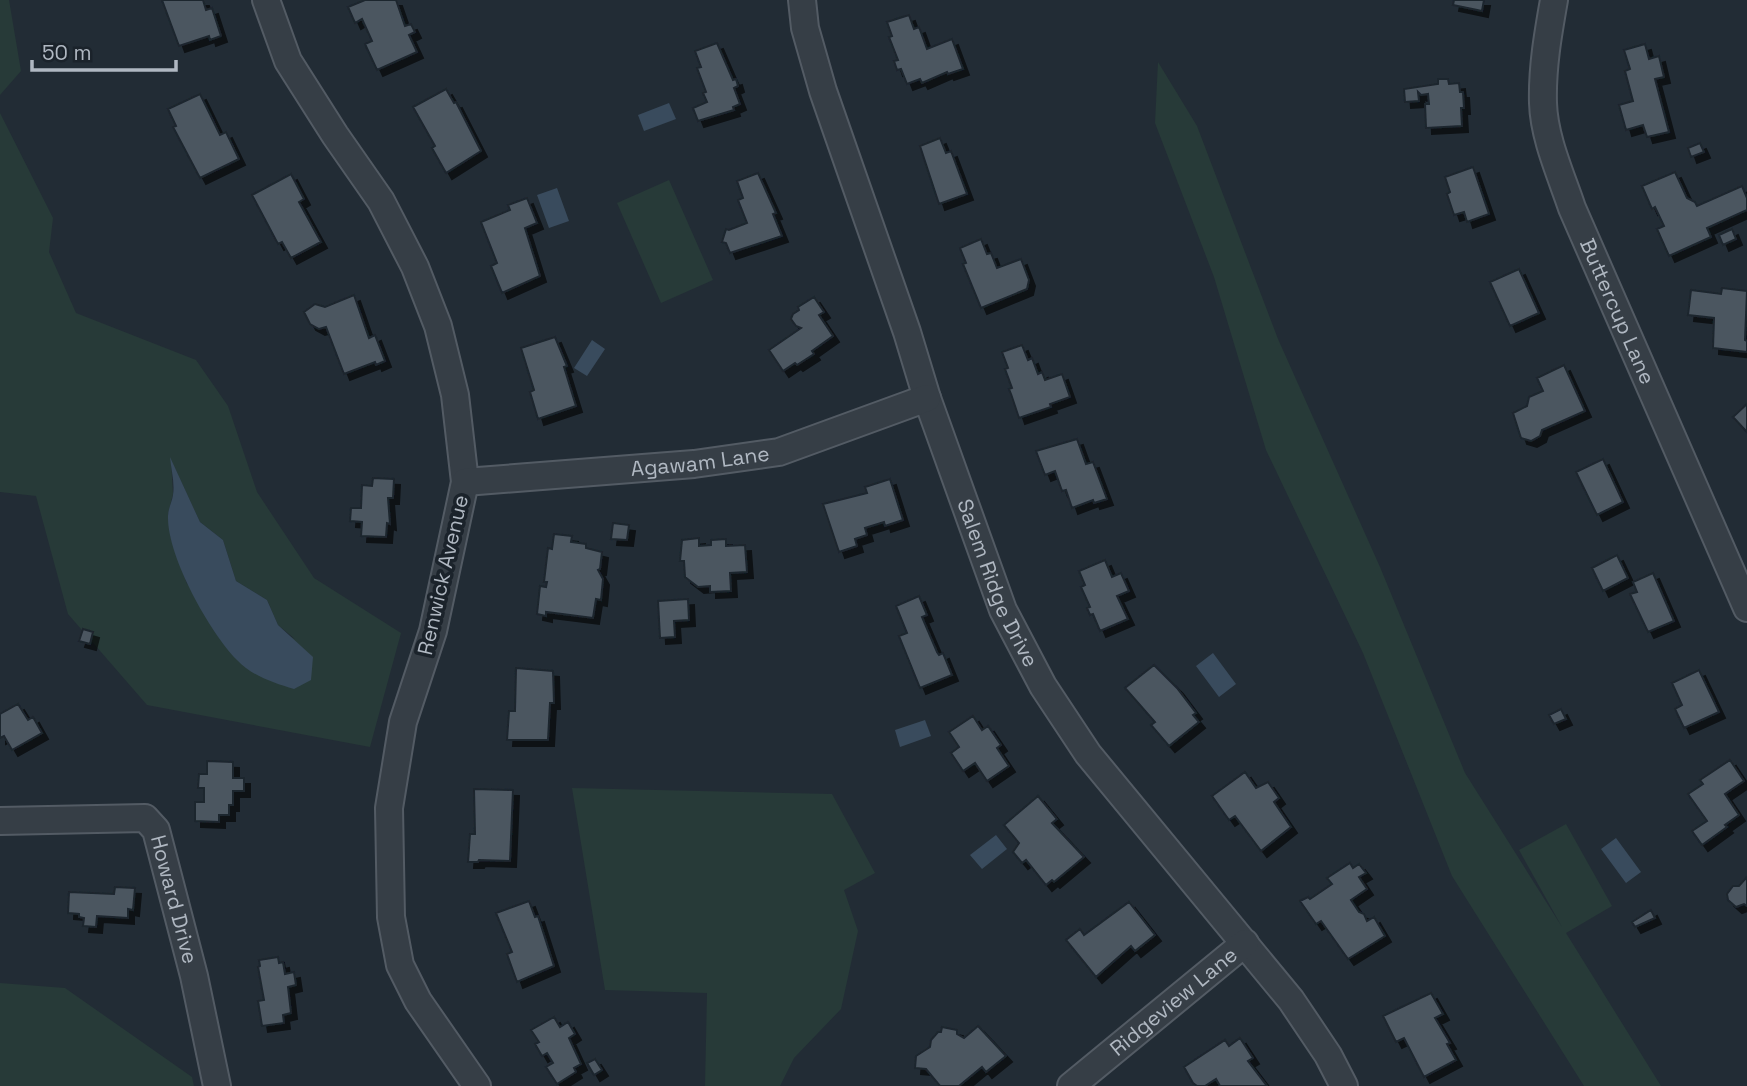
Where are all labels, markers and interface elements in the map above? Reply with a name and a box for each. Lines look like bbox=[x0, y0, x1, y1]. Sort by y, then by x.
scale bar bbox=[32, 28, 175, 72]
text: 50 m bbox=[42, 39, 92, 66]
street label: Buttercup Lane bbox=[1574, 234, 1661, 388]
street label: Agawam Lane bbox=[630, 439, 771, 482]
street label: Renwick Avenue bbox=[411, 492, 474, 658]
street label: Salem Ridge Drive bbox=[951, 495, 1045, 672]
street label: Howard Drive bbox=[145, 832, 204, 967]
street label: Ridgeview Lane bbox=[1104, 941, 1243, 1062]

